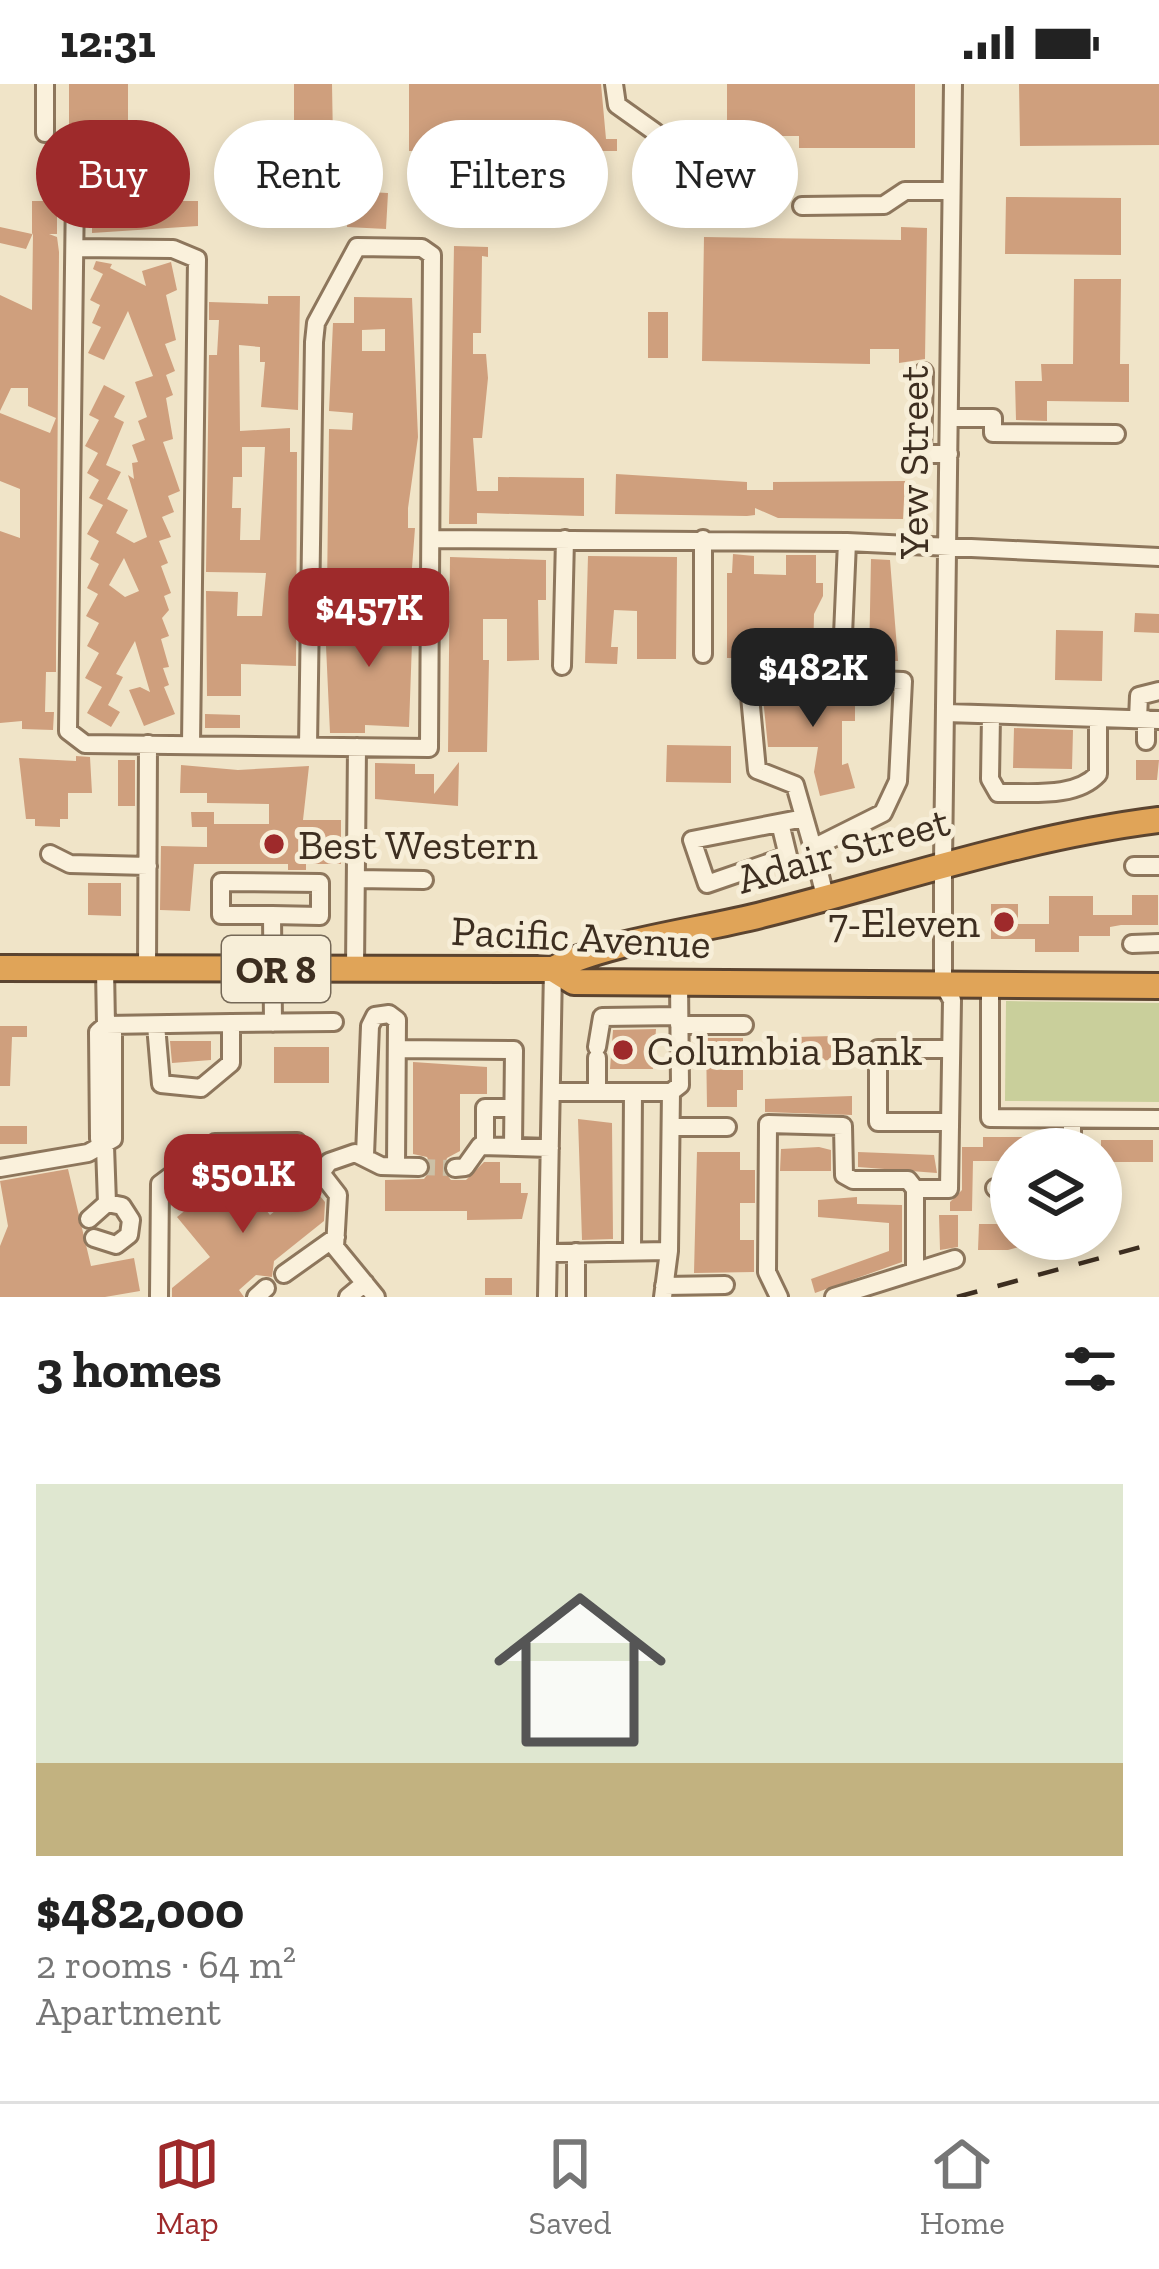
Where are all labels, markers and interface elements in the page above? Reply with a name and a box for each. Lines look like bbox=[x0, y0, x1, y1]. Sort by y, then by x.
text: 12:31 bbox=[60, 15, 156, 69]
chip: Buy bbox=[36, 120, 190, 228]
chip: Rent bbox=[214, 120, 383, 228]
chip: Filters bbox=[407, 120, 608, 228]
chip: New bbox=[632, 120, 798, 228]
street label: Yew Street bbox=[888, 365, 939, 560]
pin: $457K bbox=[285, 568, 453, 670]
text: $457K bbox=[315, 583, 423, 630]
pin: $482K bbox=[729, 628, 897, 730]
text: $482K bbox=[758, 643, 868, 690]
street label: Adair Street bbox=[731, 795, 956, 905]
place label: Best Western bbox=[298, 819, 538, 870]
marker: Best Western bbox=[261, 831, 287, 857]
place label: 7-Eleven bbox=[828, 897, 980, 948]
street label: Pacific Avenue bbox=[450, 905, 712, 969]
marker: 7-Eleven bbox=[991, 909, 1017, 935]
road number: OR 8 bbox=[222, 936, 330, 1002]
place label: Columbia Bank bbox=[647, 1025, 922, 1076]
marker: Columbia Bank bbox=[610, 1037, 636, 1063]
map controls bbox=[990, 1128, 1122, 1260]
button: layers bbox=[990, 1128, 1122, 1260]
pin: $501K bbox=[159, 1134, 327, 1236]
text: $501K bbox=[191, 1149, 295, 1196]
icon: filters bbox=[1057, 1336, 1123, 1402]
text: 3 homes bbox=[36, 1339, 222, 1400]
icon: home bbox=[472, 1562, 688, 1778]
text: $482,000 bbox=[36, 1880, 244, 1941]
text: 2 rooms · 64 m² bbox=[36, 1941, 296, 1988]
text: Apartment bbox=[36, 1988, 221, 2035]
tab: Map bbox=[154, 2131, 220, 2242]
tab: Saved bbox=[529, 2131, 611, 2242]
tab: Home bbox=[920, 2131, 1005, 2242]

